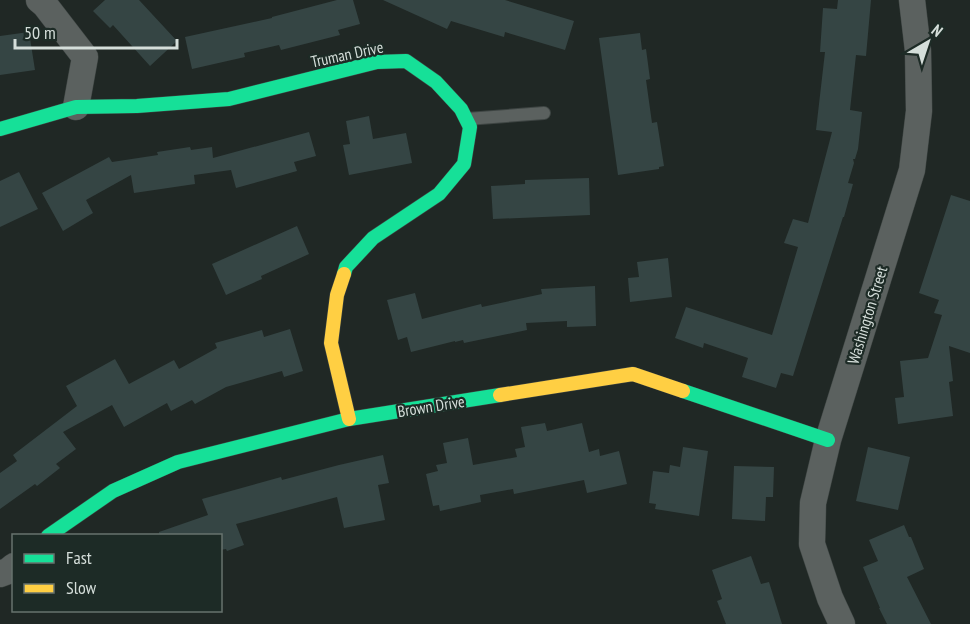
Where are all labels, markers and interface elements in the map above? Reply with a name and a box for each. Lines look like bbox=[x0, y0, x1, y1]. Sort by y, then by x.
scale bar bbox=[15, 12, 177, 50]
north arrow bbox=[898, 12, 958, 72]
text: N bbox=[928, 20, 947, 41]
text: 50 m bbox=[24, 21, 56, 44]
street label: Truman Drive bbox=[309, 37, 385, 71]
street label: Washington Street bbox=[843, 263, 892, 366]
street label: Brown Drive bbox=[396, 391, 466, 421]
legend bbox=[12, 534, 222, 612]
text: Fast bbox=[66, 546, 92, 569]
text: Slow bbox=[66, 576, 97, 599]

